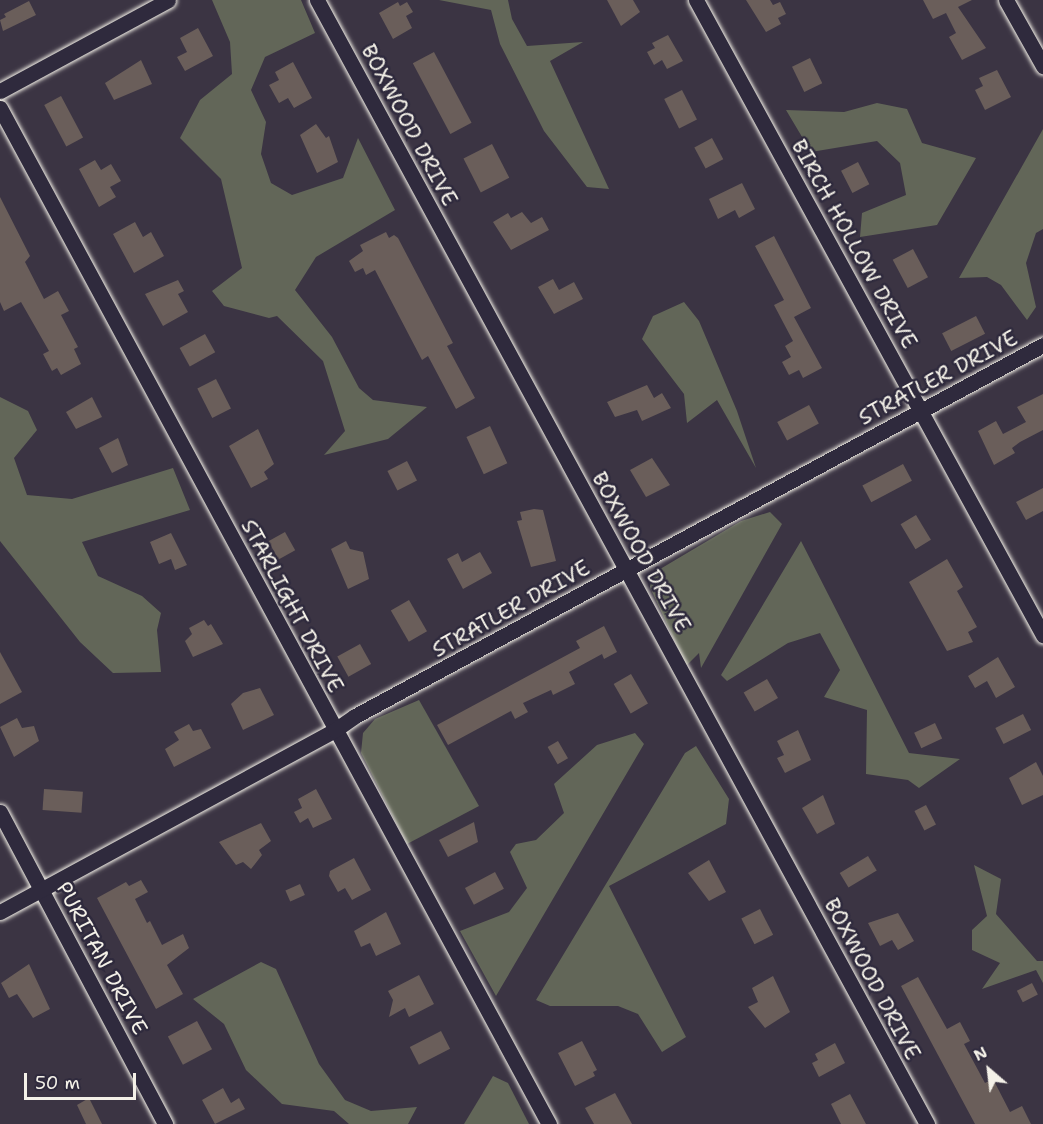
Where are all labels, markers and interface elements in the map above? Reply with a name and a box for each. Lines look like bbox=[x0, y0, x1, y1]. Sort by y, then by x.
street label: BOXWOOD DRIVE bbox=[356, 40, 462, 210]
street label: BIRCH HOLLOW DRIVE bbox=[786, 135, 922, 353]
street label: STRATLER DRIVE bbox=[854, 325, 1022, 431]
street label: BOXWOOD DRIVE bbox=[587, 467, 695, 637]
street label: STARLIGHT DRIVE bbox=[236, 515, 348, 697]
street label: STRATLER DRIVE bbox=[428, 555, 594, 663]
street label: PURITAN DRIVE bbox=[51, 877, 153, 1039]
street label: BOXWOOD DRIVE bbox=[819, 894, 925, 1064]
north arrow bbox=[959, 1040, 1019, 1100]
text: N bbox=[970, 1041, 991, 1066]
scale bar bbox=[27, 1061, 140, 1099]
text: 50 m bbox=[35, 1071, 80, 1095]

